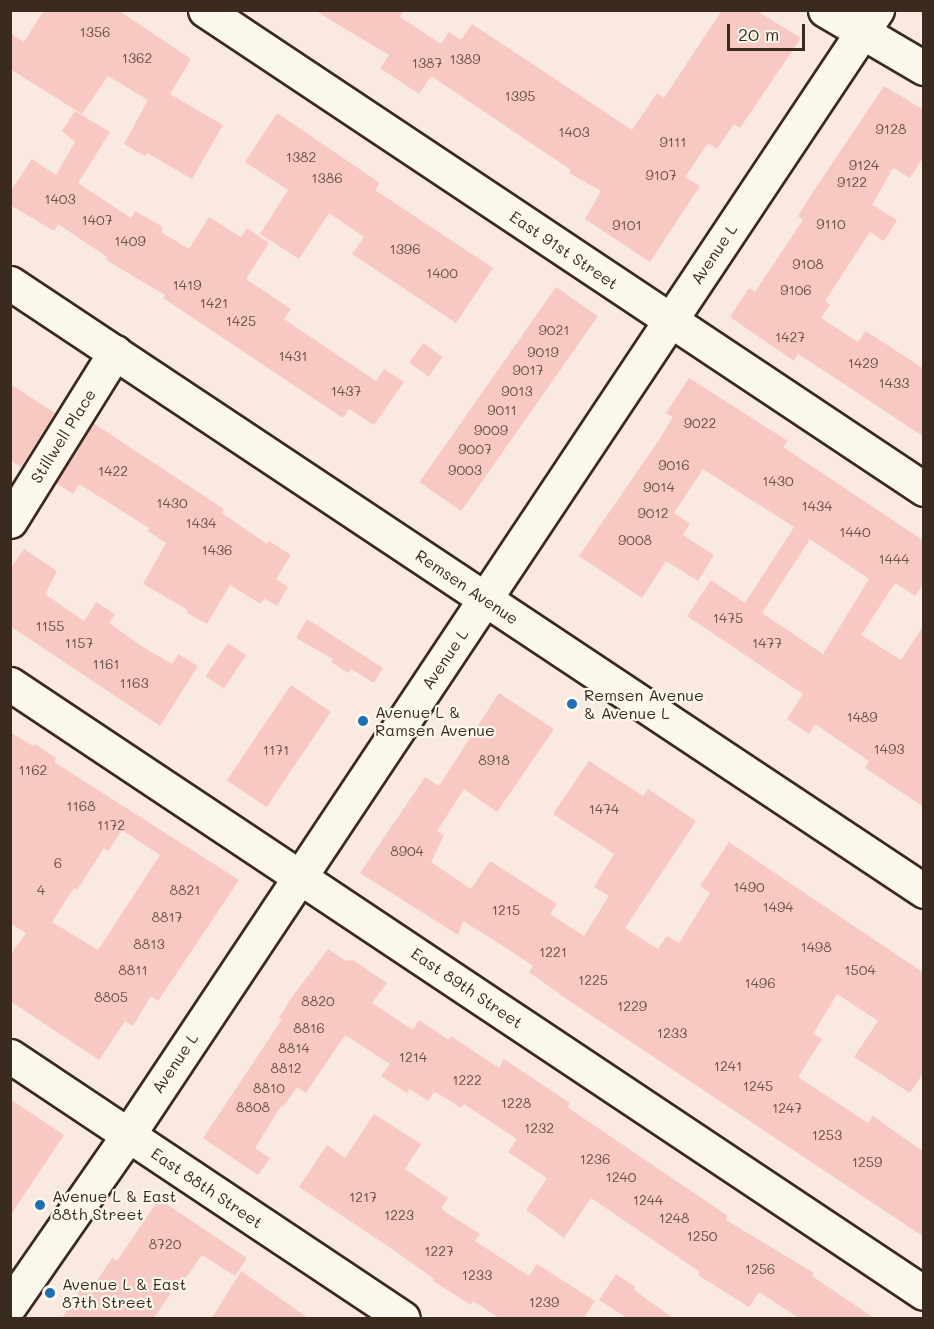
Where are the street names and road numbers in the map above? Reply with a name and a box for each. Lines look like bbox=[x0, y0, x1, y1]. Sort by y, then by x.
street label: East 91st Street bbox=[506, 207, 622, 293]
street label: Avenue L bbox=[687, 220, 741, 288]
street label: Stillwell Place bbox=[26, 385, 100, 487]
street label: Remsen Avenue bbox=[412, 546, 522, 628]
street label: Avenue L bbox=[418, 625, 472, 693]
street label: East 89th Street bbox=[408, 944, 526, 1032]
street label: Avenue L bbox=[148, 1029, 202, 1097]
street label: East 88th Street bbox=[148, 1144, 266, 1232]

